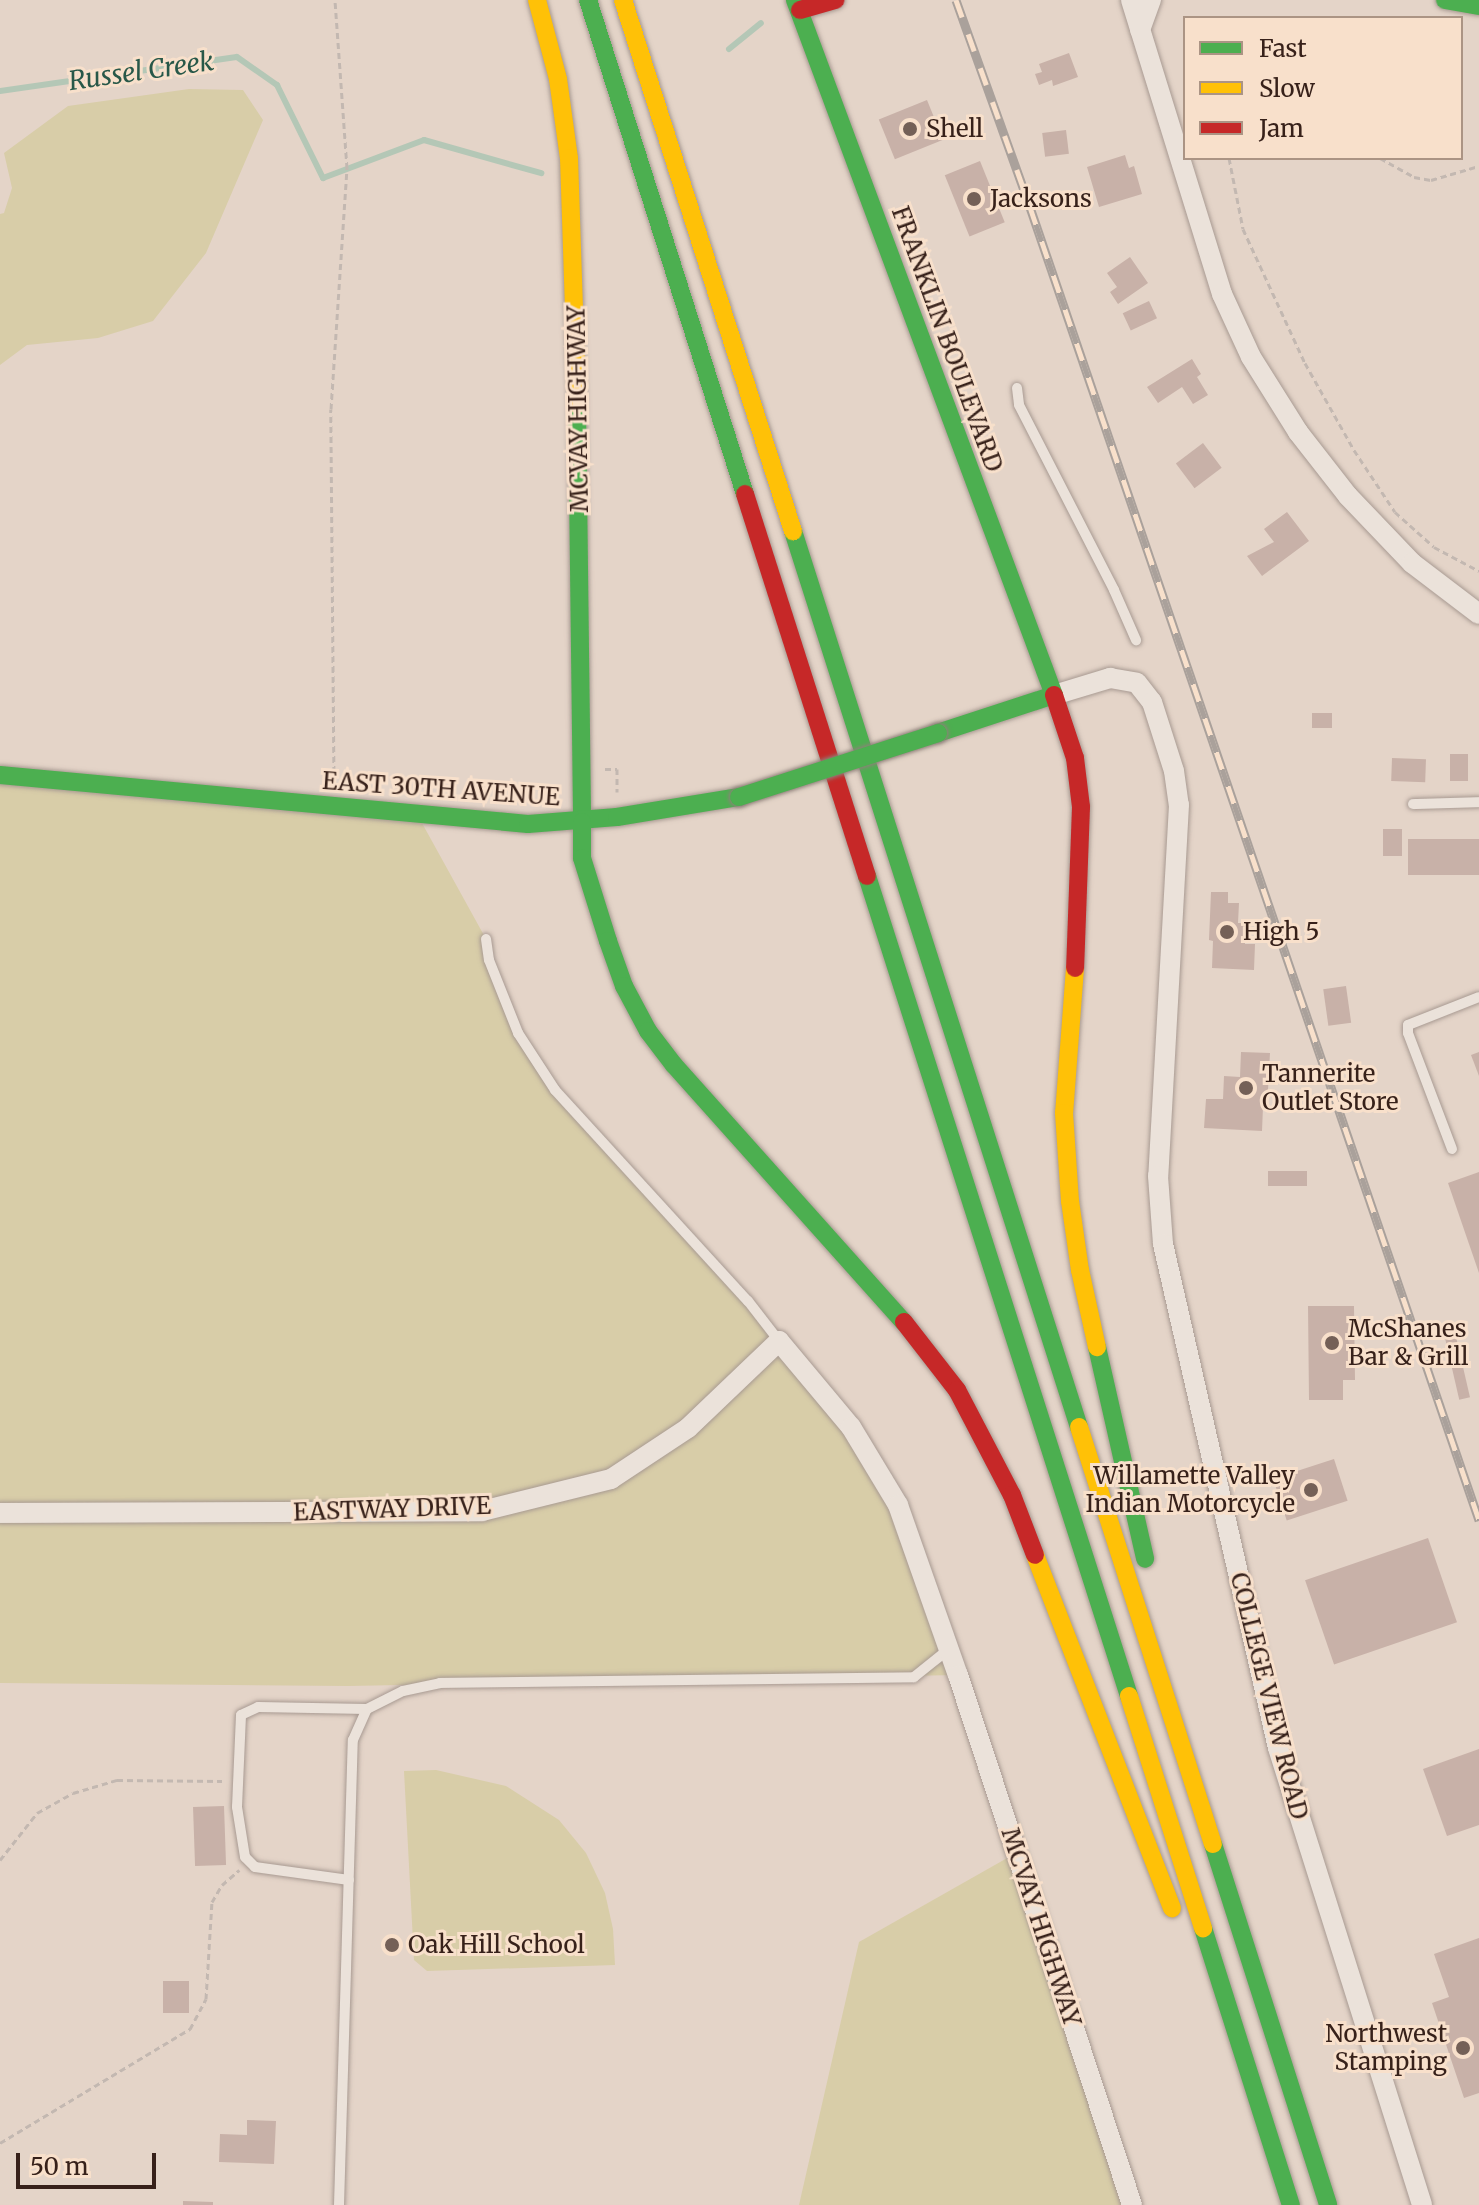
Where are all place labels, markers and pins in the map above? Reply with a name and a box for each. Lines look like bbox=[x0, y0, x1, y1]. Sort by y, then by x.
place label: Shell bbox=[926, 115, 983, 143]
marker: Shell bbox=[901, 120, 919, 138]
place label: Jacksons bbox=[990, 185, 1092, 213]
marker: Jacksons bbox=[965, 190, 983, 208]
place label: High 5 bbox=[1243, 918, 1319, 946]
marker: High 5 bbox=[1218, 923, 1236, 941]
place label: Tannerite Outlet Store bbox=[1262, 1060, 1398, 1116]
marker: Tannerite Outlet Store bbox=[1237, 1079, 1255, 1097]
place label: McShanes Bar & Grill bbox=[1348, 1315, 1468, 1371]
marker: McShanes Bar & Grill bbox=[1323, 1334, 1341, 1352]
place label: Willamette Valley Indian Motorcycle bbox=[1085, 1462, 1295, 1518]
marker: Willamette Valley Indian Motorcycle bbox=[1302, 1481, 1320, 1499]
place label: Oak Hill School bbox=[408, 1931, 585, 1959]
marker: Oak Hill School bbox=[383, 1936, 401, 1954]
place label: Northwest Stamping bbox=[1325, 2020, 1447, 2076]
marker: Northwest Stamping bbox=[1454, 2039, 1472, 2057]

